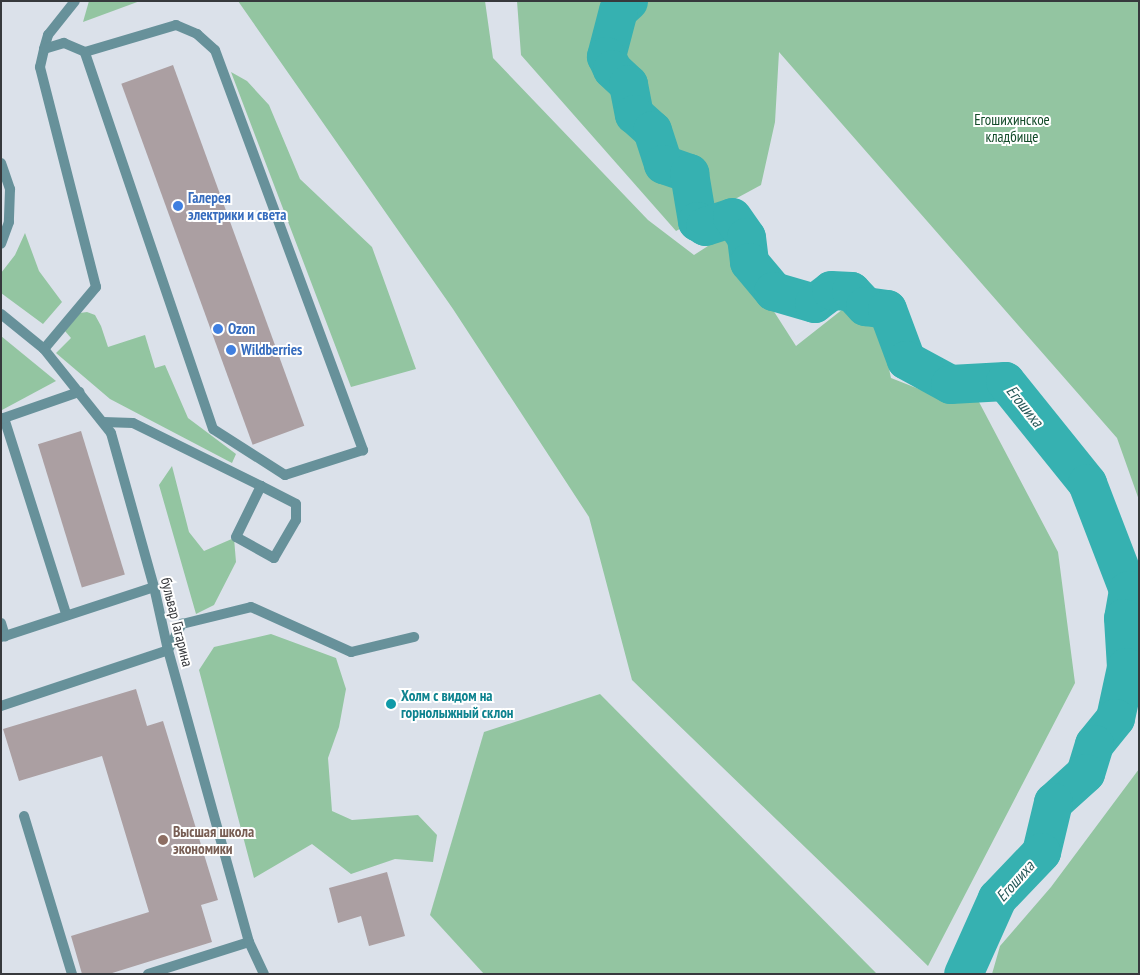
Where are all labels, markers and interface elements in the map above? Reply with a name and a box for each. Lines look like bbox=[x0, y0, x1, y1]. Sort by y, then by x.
park label: Егошихинское кладбище bbox=[974, 110, 1050, 145]
place label: Галерея электрики и света bbox=[188, 188, 286, 223]
marker: Галерея электрики и света bbox=[172, 200, 184, 212]
place label: Ozon bbox=[228, 320, 255, 338]
marker: Ozon bbox=[212, 323, 224, 335]
place label: Wildberries bbox=[241, 341, 302, 359]
marker: Wildberries bbox=[225, 344, 237, 356]
water label: Егошиха bbox=[1002, 381, 1048, 431]
street label: бульвар Гагарина bbox=[157, 576, 197, 668]
place label: Холм с видом на горнолыжный склон bbox=[401, 686, 513, 721]
marker: Холм с видом на горнолыжный склон bbox=[385, 698, 397, 710]
place label: Высшая школа экономики bbox=[173, 822, 254, 857]
marker: Высшая школа экономики bbox=[157, 834, 169, 846]
water label: Егошиха bbox=[992, 857, 1038, 905]

